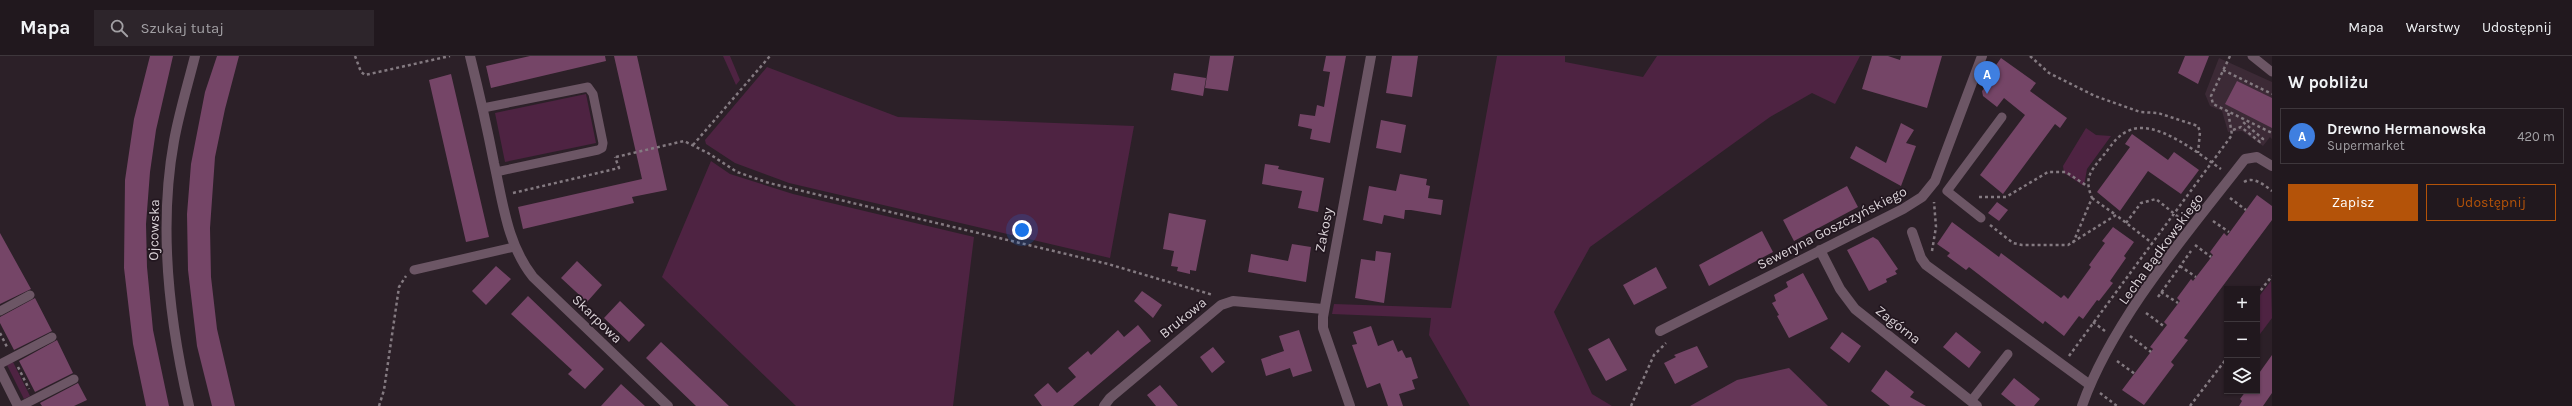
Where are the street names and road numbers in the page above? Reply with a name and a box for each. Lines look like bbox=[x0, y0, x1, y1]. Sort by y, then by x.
street label: Seweryna Goszczyńskiego bbox=[1754, 183, 1910, 273]
street label: Lecha Bądkowskiego bbox=[2115, 190, 2207, 308]
street label: Ojcowska bbox=[145, 199, 163, 261]
street label: Zakosy bbox=[1311, 206, 1337, 254]
street label: Skarpowa bbox=[569, 291, 625, 347]
street label: Brukowa bbox=[1156, 294, 1210, 342]
street label: Zagórna bbox=[1872, 302, 1924, 348]

